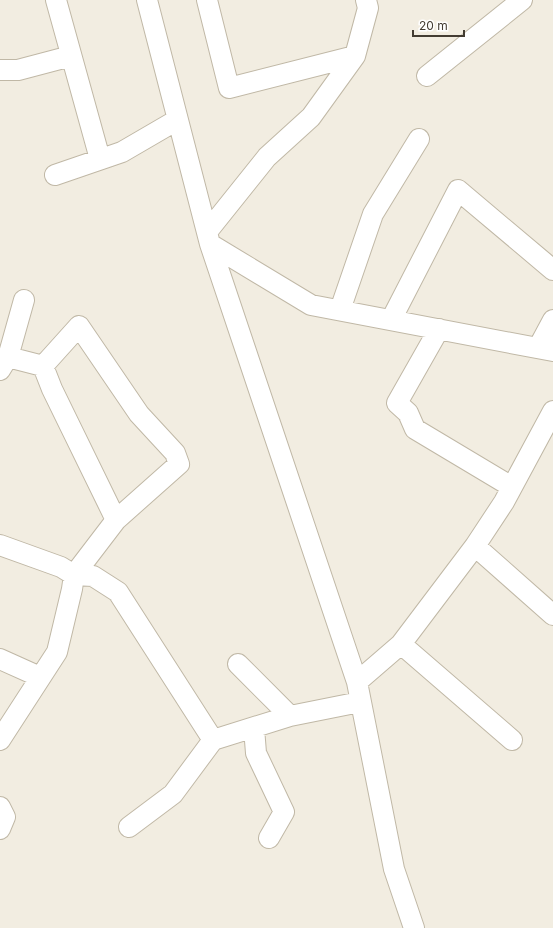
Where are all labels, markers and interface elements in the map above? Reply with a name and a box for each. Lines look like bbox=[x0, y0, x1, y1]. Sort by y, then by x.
scale bar bbox=[413, 12, 464, 38]
text: 20 m bbox=[419, 18, 448, 33]

